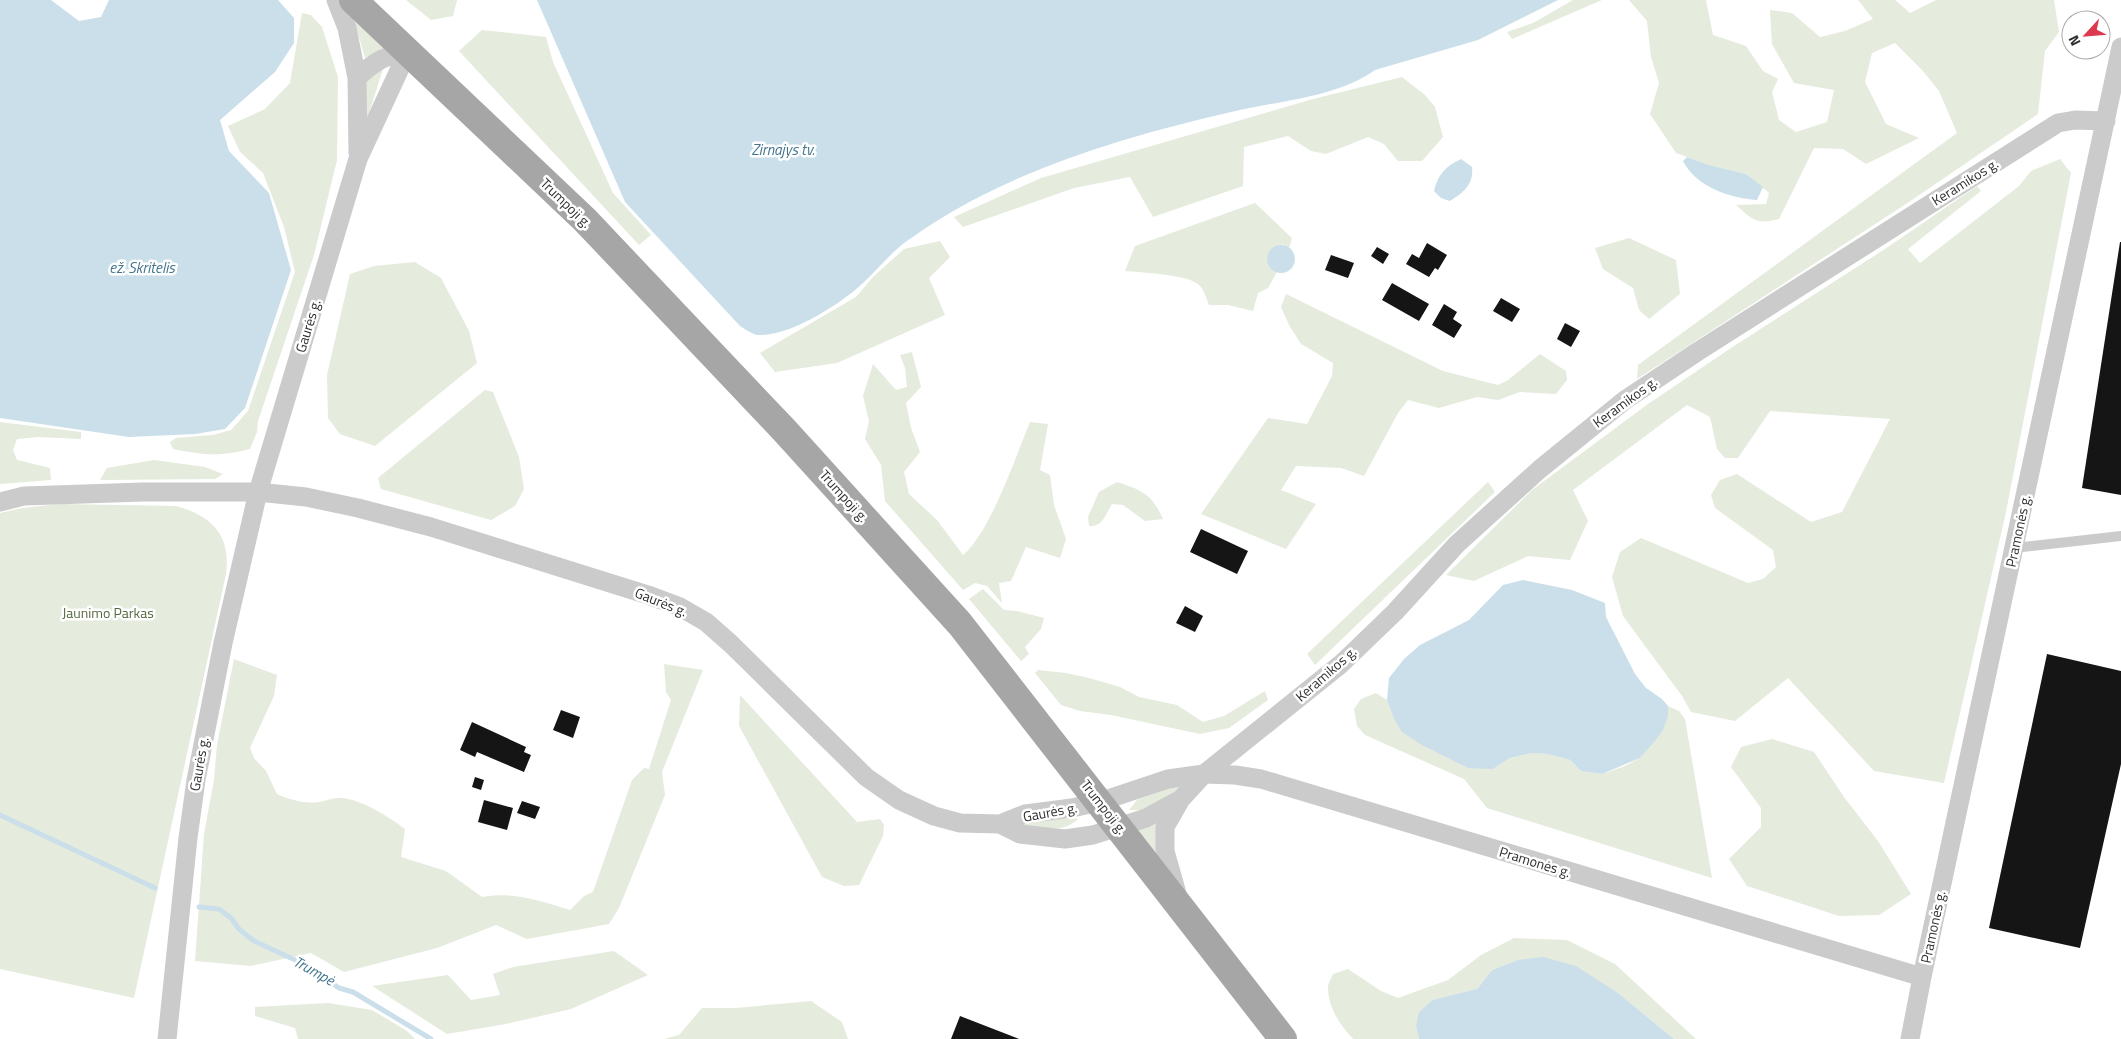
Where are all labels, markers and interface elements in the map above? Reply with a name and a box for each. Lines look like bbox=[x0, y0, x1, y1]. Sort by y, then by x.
north arrow bbox=[2061, 10, 2111, 60]
text: N bbox=[2062, 32, 2085, 50]
water label: Zirnajys tv. bbox=[751, 138, 815, 161]
street label: Keramikos g. bbox=[1927, 153, 2002, 210]
street label: Trumpoji g. bbox=[536, 173, 597, 233]
water label: ež. Skritelis bbox=[109, 256, 176, 279]
street label: Gaurės g. bbox=[289, 297, 326, 355]
street label: Keramikos g. bbox=[1588, 371, 1661, 432]
street label: Trumpoji g. bbox=[815, 465, 874, 527]
street label: Pramonės g. bbox=[2000, 493, 2035, 569]
street label: Gaurės g. bbox=[632, 582, 690, 622]
park label: Jaunimo Parkas bbox=[62, 602, 154, 623]
street label: Keramikos g. bbox=[1290, 641, 1361, 706]
street label: Gaurės g. bbox=[183, 735, 214, 793]
street label: Trumpoji g. bbox=[1076, 775, 1132, 839]
street label: Gaurės g. bbox=[1021, 796, 1079, 827]
street label: Pramonės g. bbox=[1497, 841, 1573, 882]
street label: Pramonės g. bbox=[1915, 889, 1950, 965]
water label: Trumpė bbox=[289, 950, 340, 992]

